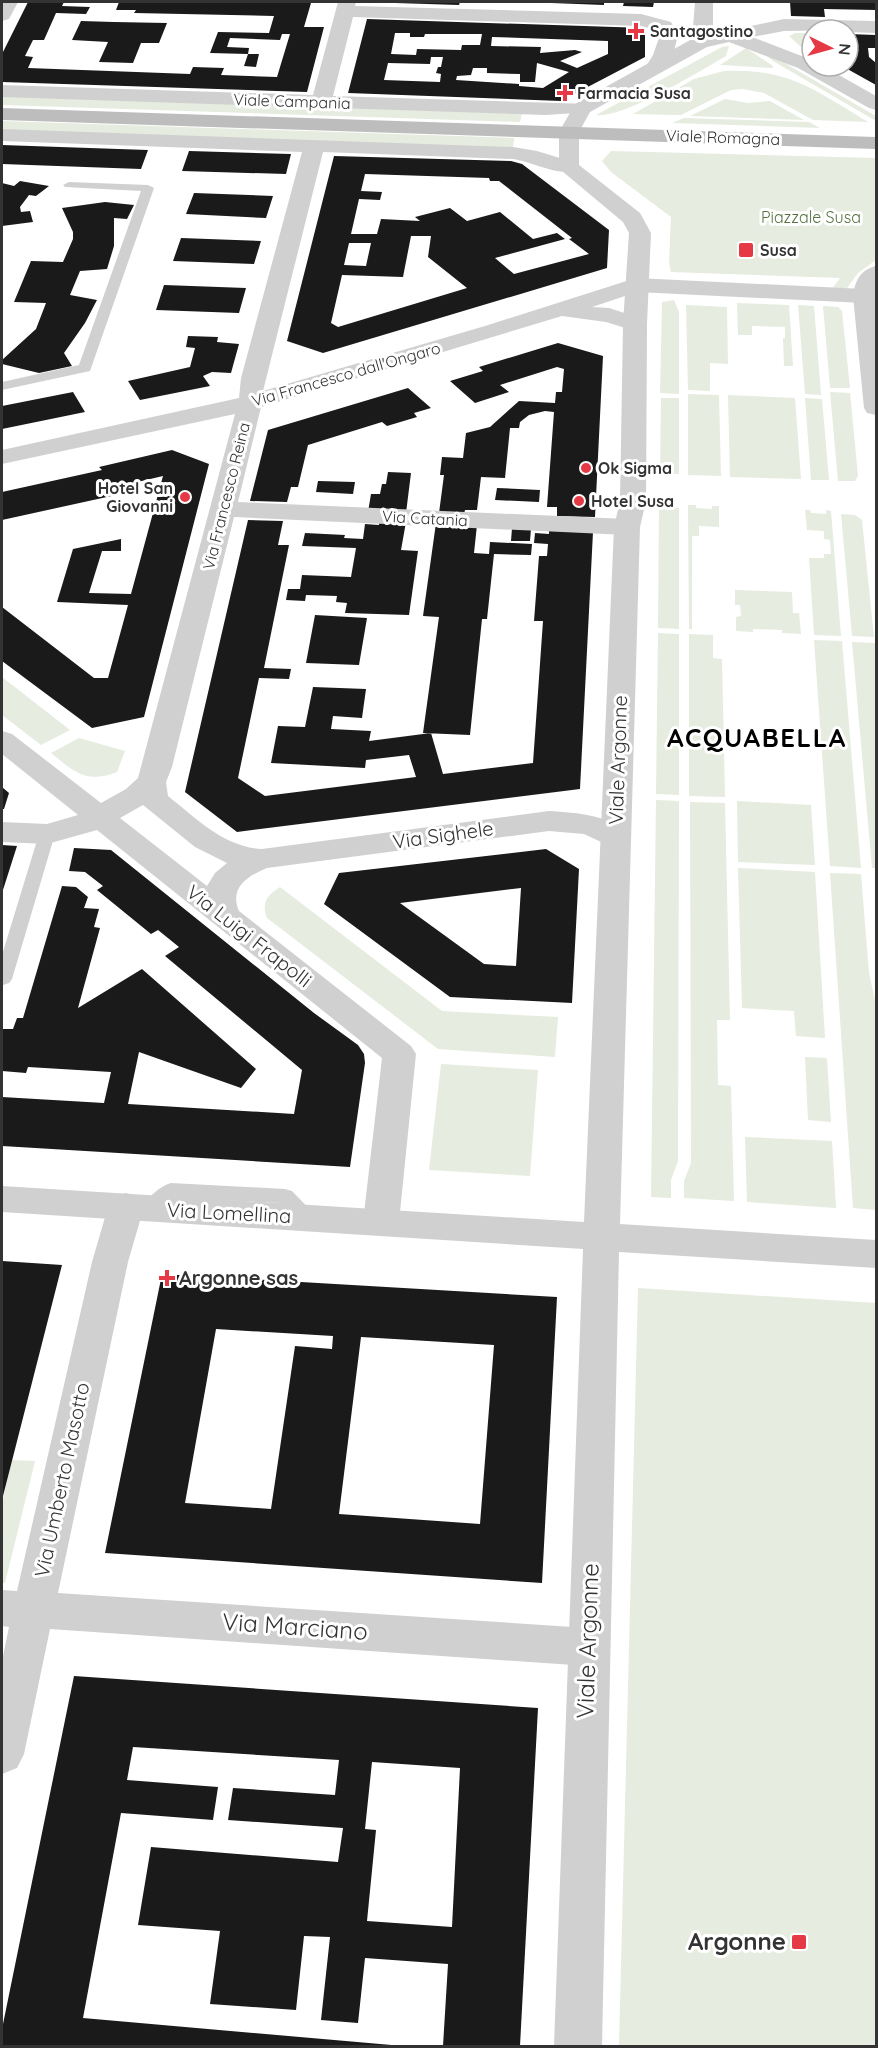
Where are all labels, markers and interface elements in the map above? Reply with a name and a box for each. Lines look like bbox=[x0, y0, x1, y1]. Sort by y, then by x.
north arrow bbox=[800, 18, 860, 78]
place label: Santagostino bbox=[650, 21, 753, 41]
marker: Santagostino bbox=[627, 22, 645, 40]
text: N bbox=[834, 43, 855, 56]
place label: Farmacia Susa bbox=[577, 83, 691, 103]
marker: Farmacia Susa bbox=[558, 86, 572, 100]
street label: Viale Campania bbox=[233, 89, 351, 113]
street label: Viale Romagna bbox=[666, 125, 780, 149]
park label: Piazzale Susa bbox=[761, 207, 861, 227]
place label: Susa bbox=[760, 240, 797, 260]
marker: Susa bbox=[737, 241, 755, 259]
street label: Via Francesco dall'Ongaro bbox=[249, 337, 443, 411]
street label: Via Francesco Reina bbox=[198, 420, 254, 572]
place label: Ok Sigma bbox=[598, 458, 672, 478]
marker: Ok Sigma bbox=[579, 461, 593, 475]
place label: Hotel San Giovanni bbox=[98, 478, 173, 516]
marker: Hotel San Giovanni bbox=[178, 490, 192, 504]
place label: Hotel Susa bbox=[591, 491, 674, 511]
marker: Hotel Susa bbox=[572, 494, 586, 508]
street label: Via Catania bbox=[382, 506, 468, 530]
street label: Viale Argonne bbox=[603, 695, 632, 825]
district label: ACQUABELLA bbox=[667, 721, 847, 754]
street label: Via Sighele bbox=[391, 815, 495, 854]
street label: Via Luigi Frapolli bbox=[182, 879, 317, 992]
street label: Via Lomellina bbox=[166, 1197, 292, 1228]
place label: Argonne sas bbox=[179, 1265, 298, 1290]
marker: Argonne sas bbox=[160, 1271, 174, 1285]
street label: Via Umberto Masotto bbox=[29, 1380, 94, 1580]
street label: Viale Argonne bbox=[569, 1563, 605, 1719]
street label: Via Marciano bbox=[221, 1606, 369, 1646]
place label: Argonne bbox=[688, 1926, 786, 1956]
marker: Argonne bbox=[790, 1933, 808, 1951]

